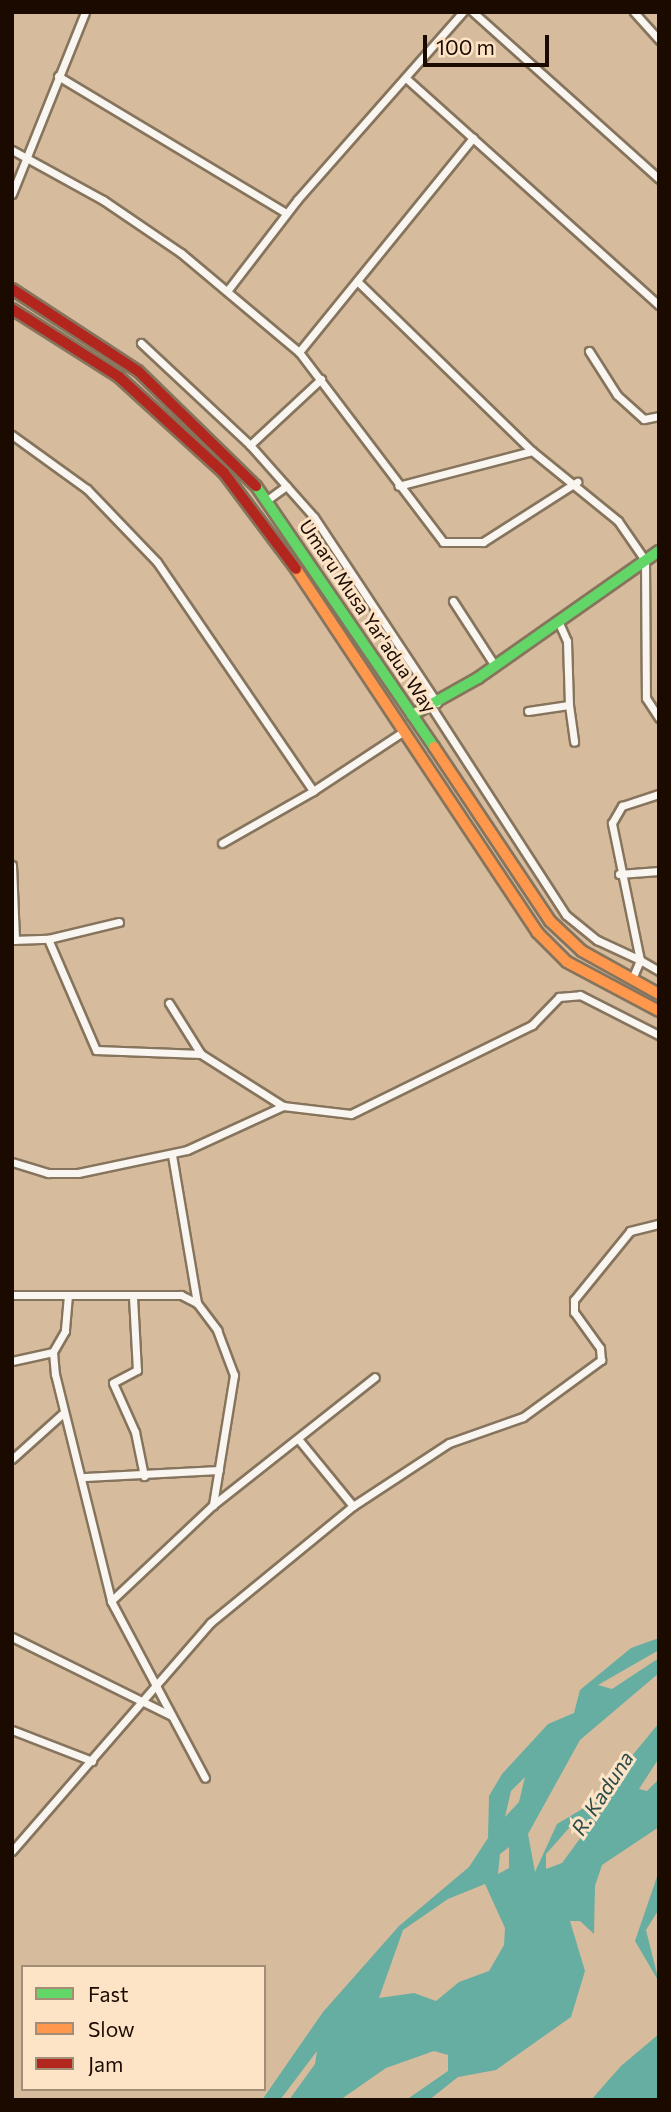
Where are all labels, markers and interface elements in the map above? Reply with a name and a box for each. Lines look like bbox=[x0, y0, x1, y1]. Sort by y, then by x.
scale bar bbox=[426, 21, 552, 65]
text: 100 m bbox=[436, 34, 495, 59]
street label: Umaru Musa Yar'adua Way bbox=[295, 515, 441, 717]
water label: R. Kaduna bbox=[566, 1746, 638, 1840]
legend bbox=[21, 1965, 266, 2091]
text: Fast bbox=[88, 1981, 129, 2006]
text: Slow bbox=[88, 2016, 135, 2041]
text: Jam bbox=[88, 2051, 123, 2076]

